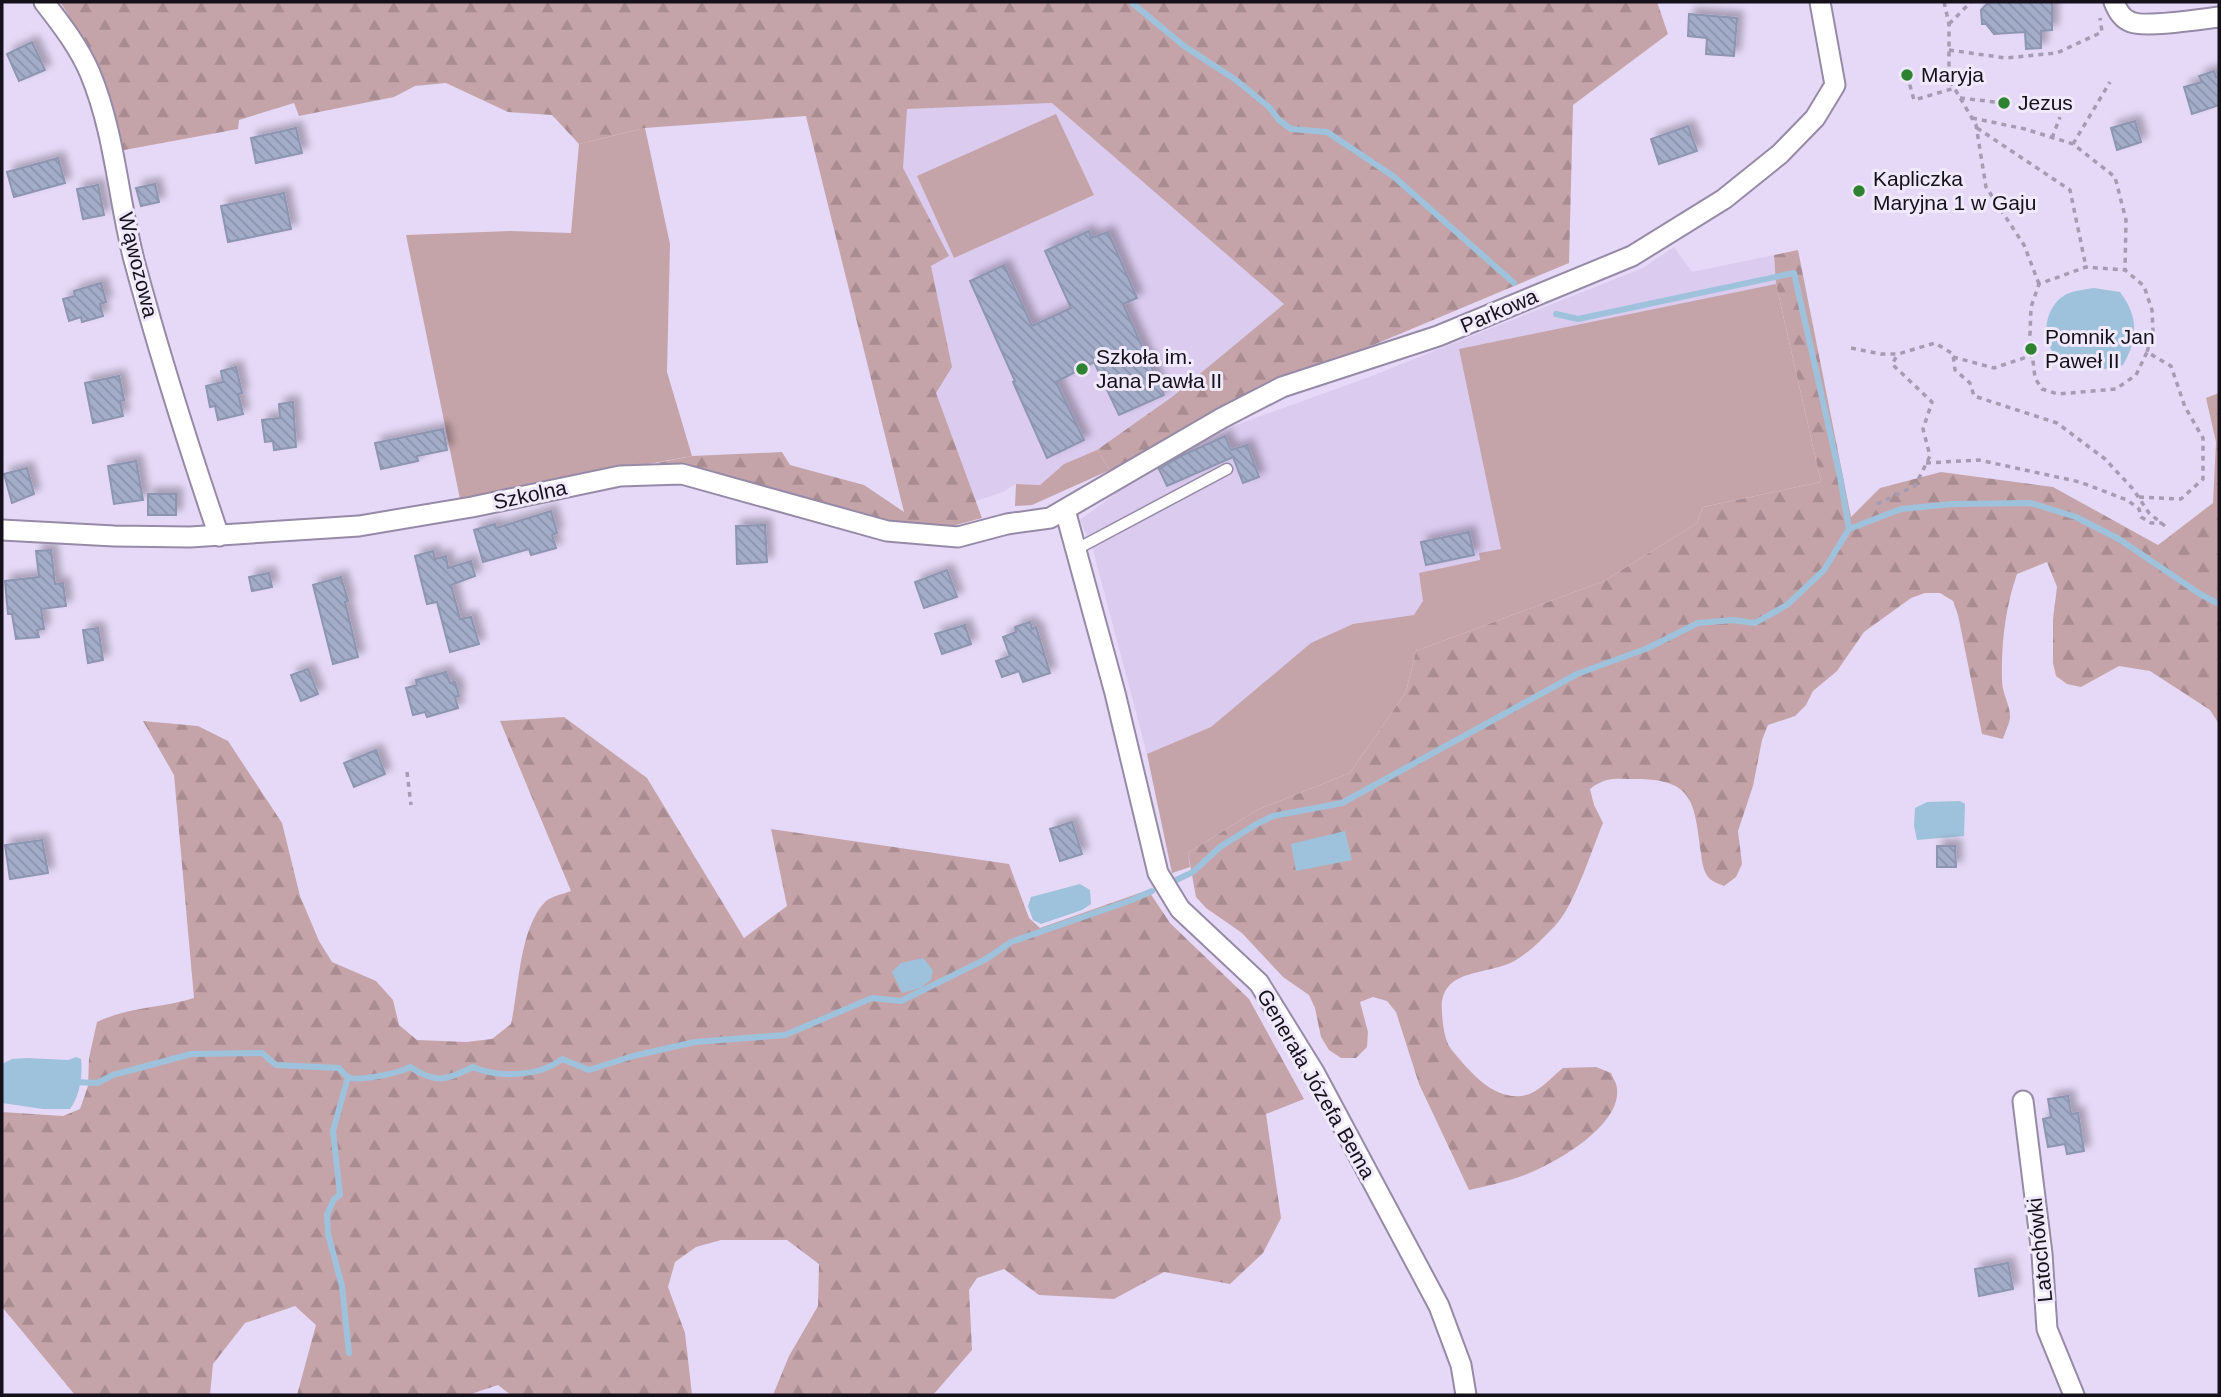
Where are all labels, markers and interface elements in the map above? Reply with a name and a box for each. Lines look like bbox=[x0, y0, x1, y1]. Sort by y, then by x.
place label: Maryja bbox=[1921, 63, 1984, 86]
marker: Maryja bbox=[1899, 67, 1915, 83]
place label: Jezus bbox=[2018, 91, 2073, 114]
marker: Jezus bbox=[1996, 95, 2012, 111]
place label: Kapliczka Maryjna 1 w Gaju bbox=[1873, 167, 2036, 214]
marker: Kapliczka Maryjna 1 w Gaju bbox=[1851, 183, 1867, 199]
street label: Wąwozowa bbox=[114, 210, 163, 320]
street label: Parkowa bbox=[1457, 284, 1541, 337]
place label: Pomnik Jan Paweł II bbox=[2045, 325, 2155, 372]
marker: Pomnik Jan Paweł II bbox=[2023, 341, 2039, 357]
place label: Szkoła im. Jana Pawła II bbox=[1096, 345, 1222, 392]
marker: Szkoła im. Jana Pawła II bbox=[1074, 361, 1090, 377]
street label: Szkolna bbox=[491, 475, 569, 514]
street label: Generała Józefa Bema bbox=[1253, 985, 1380, 1183]
street label: Latochówki bbox=[2023, 1197, 2056, 1303]

